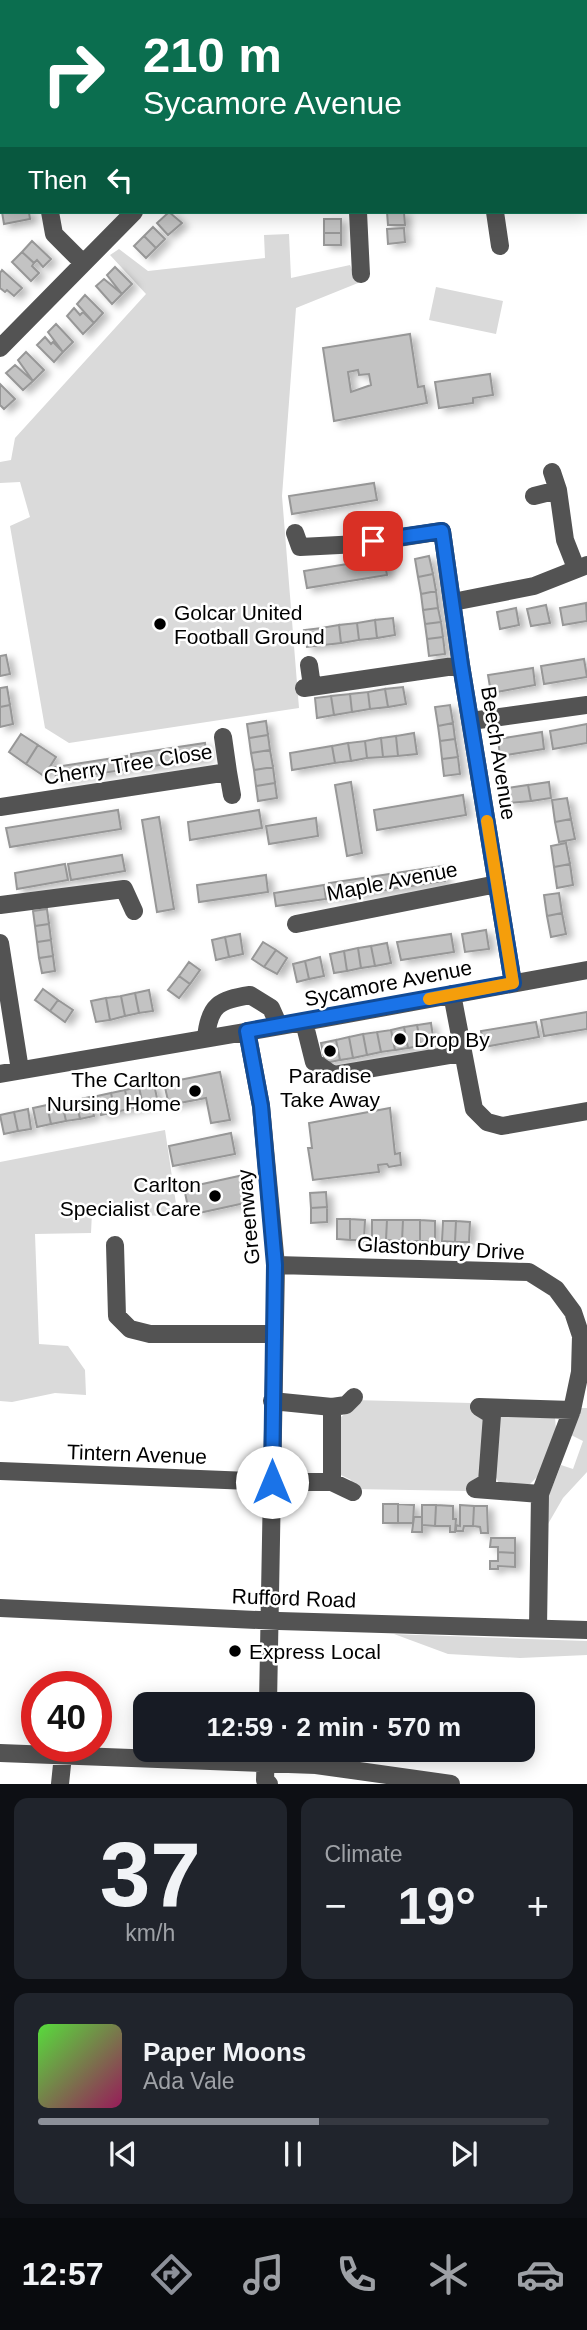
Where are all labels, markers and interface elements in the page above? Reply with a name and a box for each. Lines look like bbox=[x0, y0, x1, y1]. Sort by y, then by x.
icon: right bbox=[28, 28, 119, 119]
text: 210 m bbox=[143, 28, 282, 82]
text: Sycamore Avenue bbox=[143, 85, 402, 121]
icon: left bbox=[101, 161, 139, 199]
text: Then bbox=[28, 165, 87, 195]
pin bbox=[343, 511, 403, 571]
icon: arrive bbox=[354, 522, 392, 560]
place label: Golcar United Football Ground bbox=[174, 601, 325, 648]
marker: Golcar United Football Ground bbox=[152, 616, 168, 632]
street label: Beech Avenue bbox=[477, 684, 521, 822]
street label: Cherry Tree Close bbox=[42, 739, 214, 789]
street label: Maple Avenue bbox=[325, 857, 459, 905]
street label: Sycamore Avenue bbox=[302, 955, 474, 1011]
place label: Drop By bbox=[414, 1028, 490, 1051]
marker: Drop By bbox=[392, 1031, 408, 1047]
marker: Paradise Take Away bbox=[322, 1043, 338, 1059]
place label: Paradise Take Away bbox=[280, 1064, 380, 1111]
place label: The Carlton Nursing Home bbox=[47, 1068, 181, 1115]
marker: The Carlton Nursing Home bbox=[187, 1083, 203, 1099]
street label: Greenway bbox=[232, 1168, 264, 1266]
place label: Carlton Specialist Care bbox=[60, 1173, 201, 1220]
marker: Carlton Specialist Care bbox=[207, 1188, 223, 1204]
street label: Glastonbury Drive bbox=[356, 1232, 526, 1264]
street label: Tintern Avenue bbox=[67, 1440, 207, 1468]
position arrow bbox=[235, 1445, 309, 1519]
street label: Rufford Road bbox=[231, 1584, 357, 1612]
place label: Express Local bbox=[249, 1640, 381, 1663]
marker: Express Local bbox=[227, 1643, 243, 1659]
speed limit sign: 40 bbox=[21, 1671, 112, 1762]
text: 12:59 · 2 min · 570 m bbox=[207, 1712, 461, 1742]
text: 37 bbox=[100, 1824, 201, 1925]
text: Climate bbox=[325, 1841, 402, 1867]
text: 19° bbox=[397, 1877, 476, 1935]
text: − bbox=[325, 1885, 347, 1927]
text: + bbox=[527, 1885, 549, 1927]
text: km/h bbox=[125, 1920, 175, 1946]
text: Paper Moons bbox=[143, 2037, 306, 2067]
text: Ada Vale bbox=[143, 2068, 235, 2094]
icon: previous bbox=[104, 2135, 142, 2173]
icon: pause bbox=[274, 2135, 312, 2173]
icon: next bbox=[445, 2135, 483, 2173]
icon: directions bbox=[147, 2250, 196, 2299]
icon: music bbox=[239, 2250, 288, 2299]
icon: phone bbox=[332, 2250, 381, 2299]
icon: climate bbox=[424, 2250, 473, 2299]
icon: car bbox=[516, 2250, 565, 2299]
text: 12:57 bbox=[22, 2256, 104, 2292]

